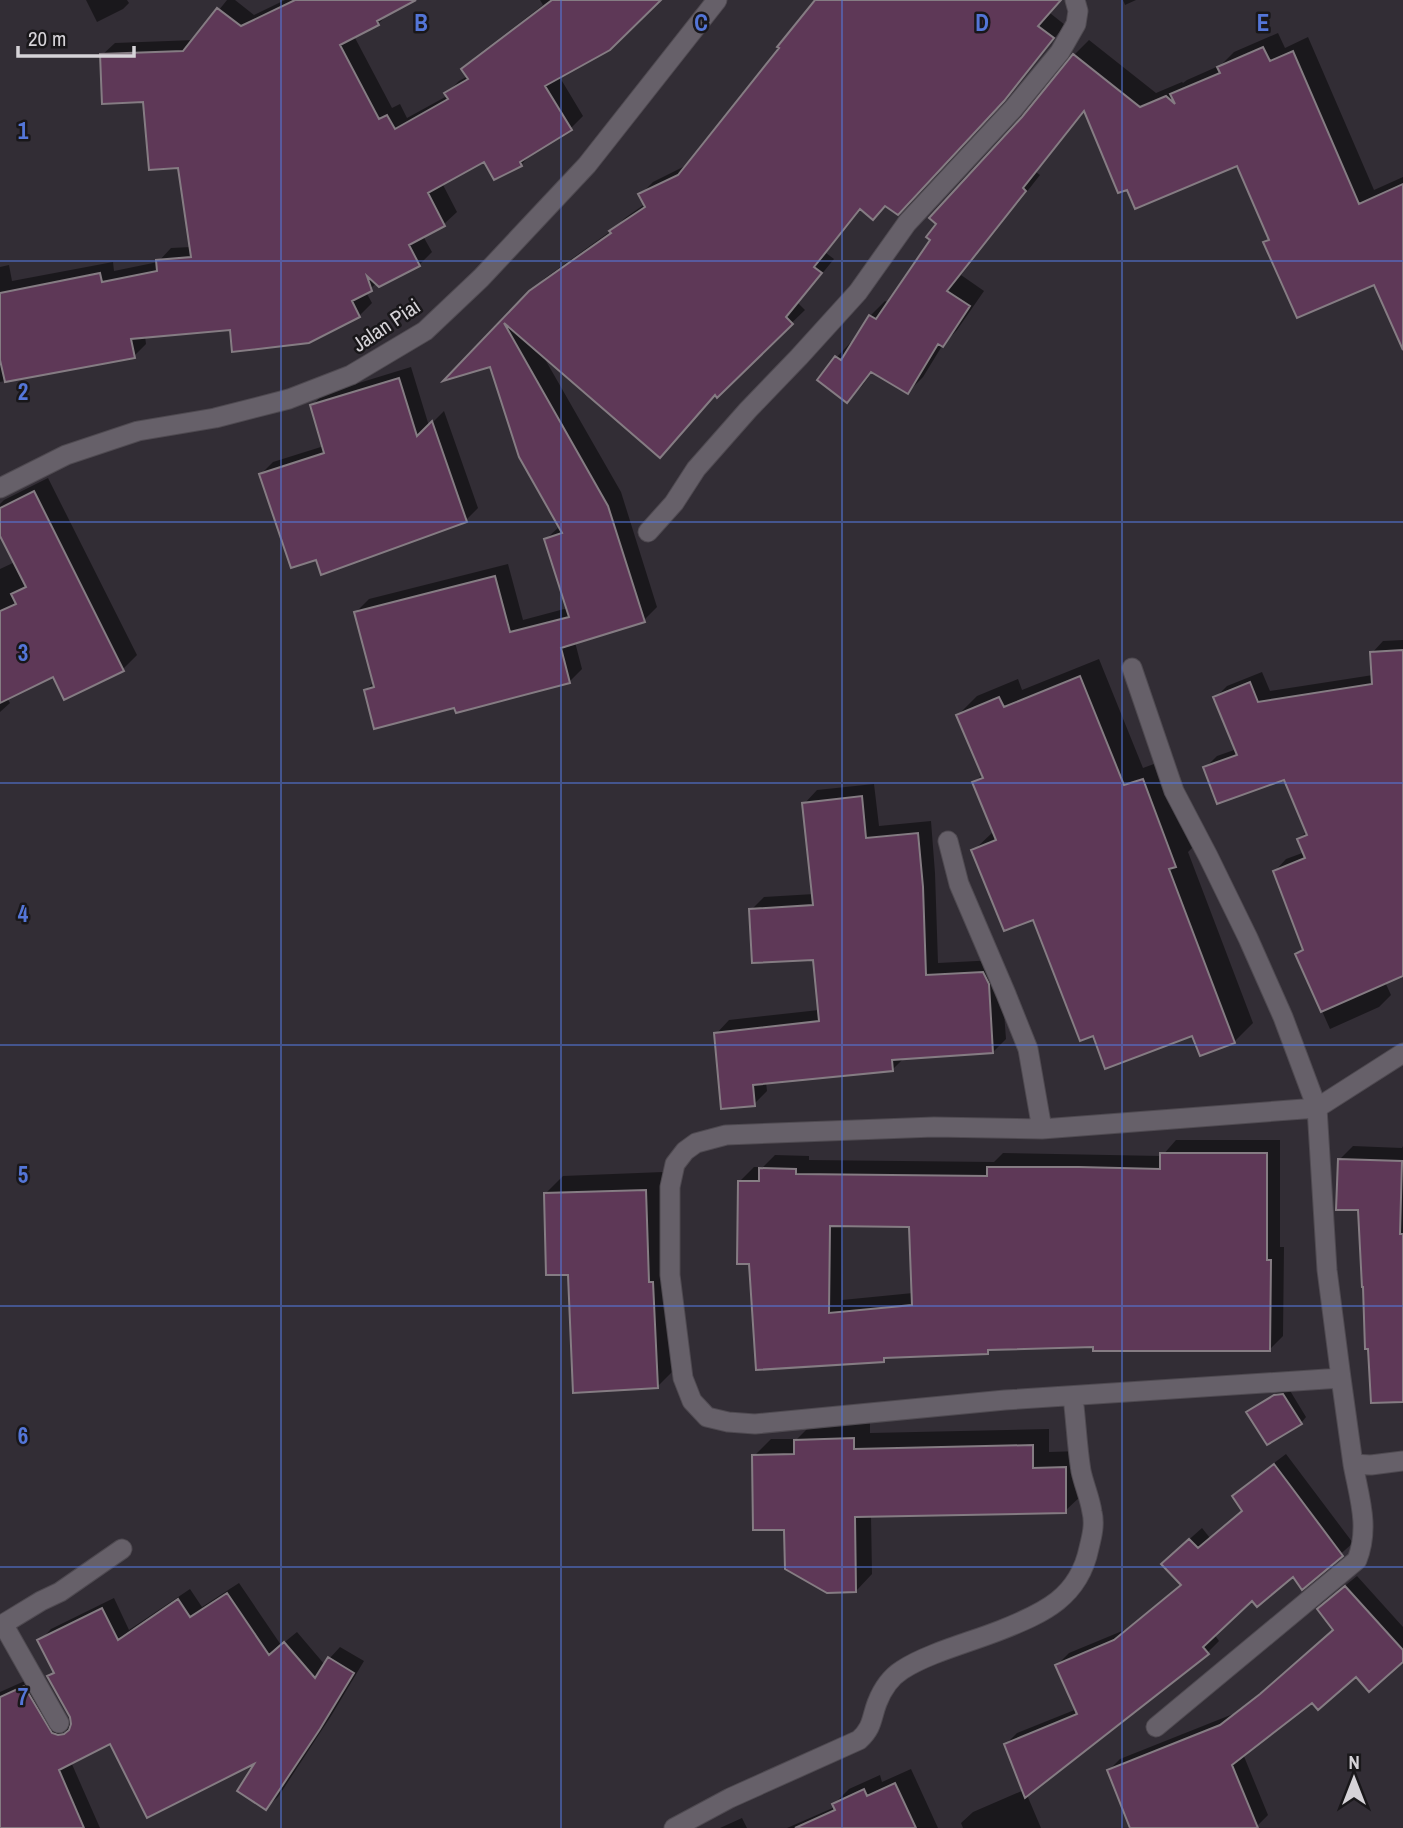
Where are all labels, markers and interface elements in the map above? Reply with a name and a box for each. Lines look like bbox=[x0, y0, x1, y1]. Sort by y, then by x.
text: B bbox=[414, 7, 428, 38]
text: C bbox=[694, 7, 708, 38]
text: D bbox=[975, 7, 989, 38]
text: E bbox=[1257, 7, 1269, 38]
scale bar bbox=[18, 14, 133, 58]
text: 20 m bbox=[28, 24, 66, 53]
text: 1 bbox=[18, 115, 29, 146]
street label: Jalan Piai bbox=[346, 292, 426, 358]
text: 2 bbox=[18, 376, 28, 407]
text: 3 bbox=[18, 637, 28, 668]
text: 4 bbox=[18, 898, 29, 929]
text: 5 bbox=[18, 1159, 28, 1190]
text: 6 bbox=[18, 1420, 28, 1451]
text: 7 bbox=[18, 1681, 28, 1712]
north arrow bbox=[1319, 1744, 1389, 1814]
text: N bbox=[1348, 1749, 1360, 1775]

